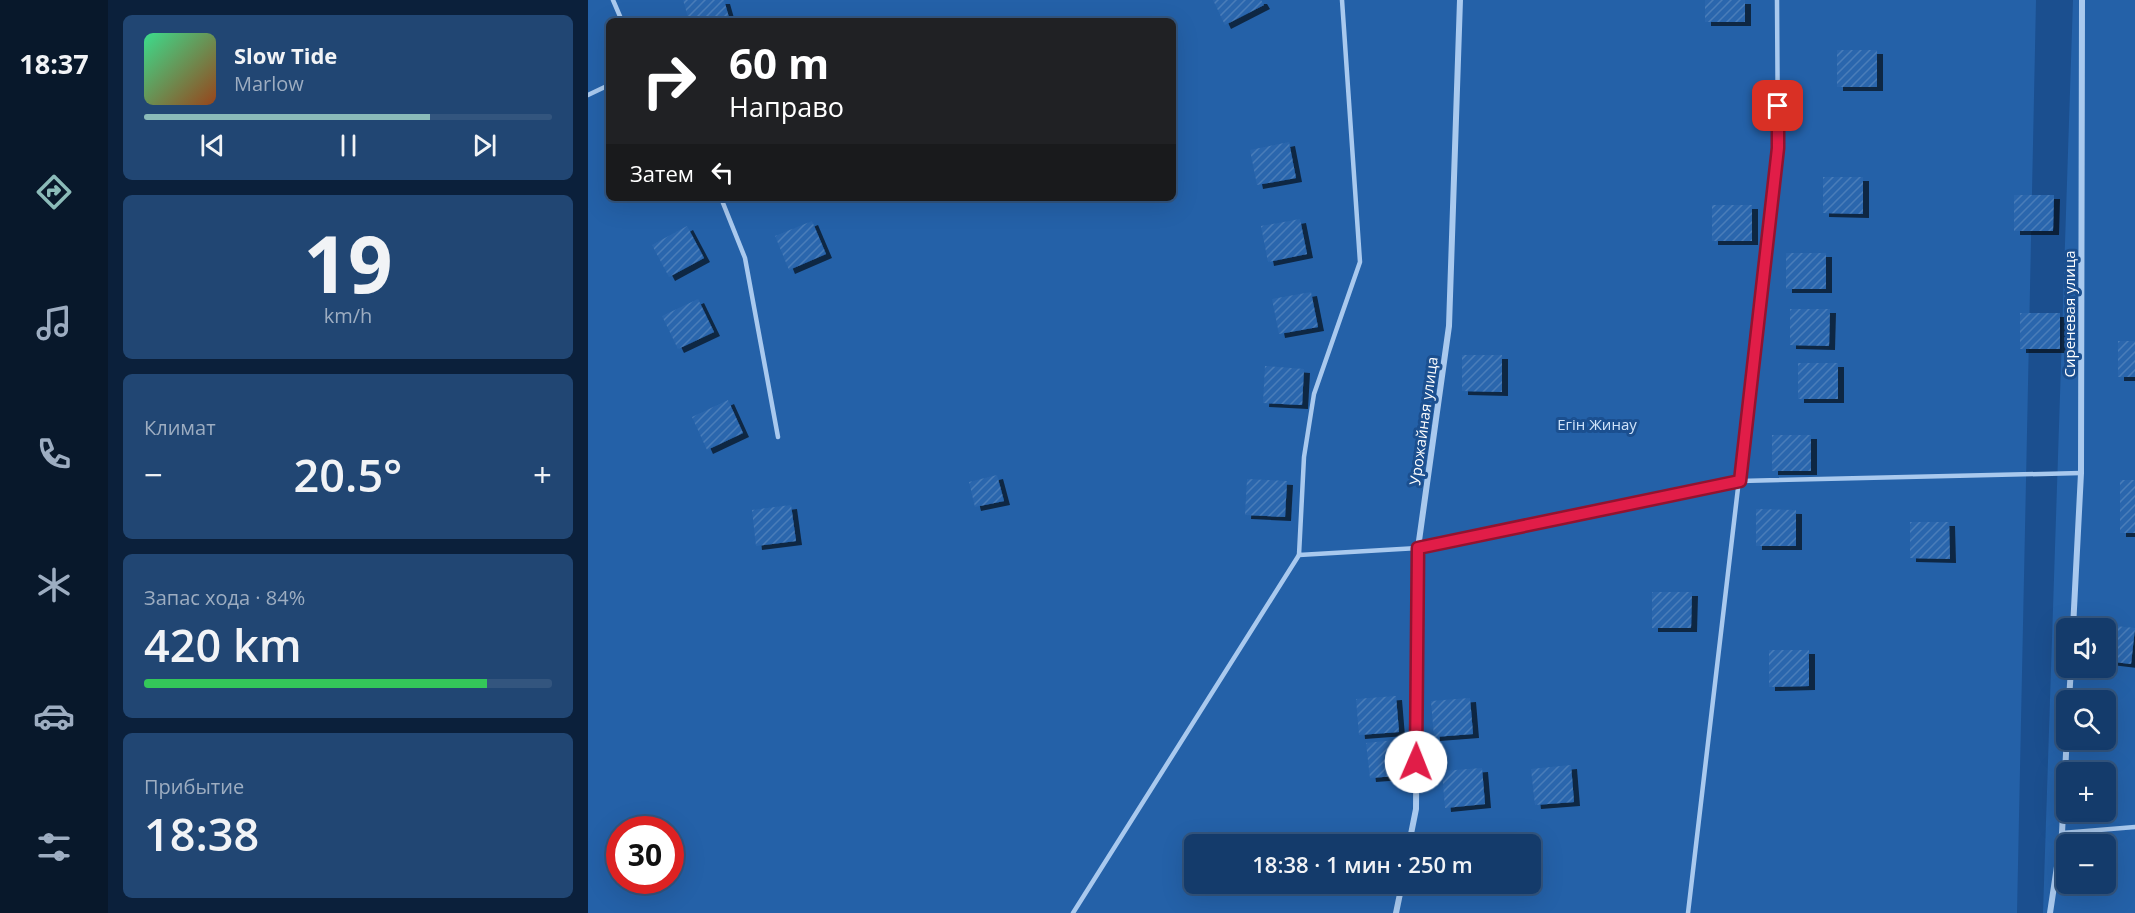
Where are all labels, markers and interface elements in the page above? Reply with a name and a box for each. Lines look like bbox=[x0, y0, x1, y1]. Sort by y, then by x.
text: 60 m bbox=[729, 34, 829, 91]
text: Slow Tide bbox=[234, 40, 337, 70]
icon: right bbox=[630, 42, 708, 120]
text: 18:37 bbox=[19, 45, 89, 82]
text: Marlow bbox=[234, 70, 304, 97]
pin bbox=[1752, 80, 1803, 131]
text: Направо bbox=[729, 88, 844, 125]
icon: arrive bbox=[1761, 89, 1794, 122]
icon: previous bbox=[196, 129, 229, 162]
icon: pause bbox=[332, 129, 365, 162]
icon: next bbox=[468, 129, 501, 162]
icon: left bbox=[706, 156, 739, 189]
text: Затем bbox=[630, 158, 694, 188]
icon: directions bbox=[33, 171, 75, 213]
text: 19 bbox=[303, 210, 393, 316]
street label: Сиреневая улица bbox=[2059, 250, 2079, 378]
icon: music bbox=[33, 302, 75, 344]
text: km/h bbox=[324, 302, 372, 329]
street label: Урожайная улица bbox=[1404, 355, 1442, 486]
text: Климат bbox=[144, 414, 216, 441]
park label: Егін Жинау bbox=[1557, 414, 1637, 434]
icon: phone bbox=[33, 433, 75, 475]
text: 20.5° bbox=[294, 444, 402, 505]
text: − bbox=[144, 452, 163, 497]
text: + bbox=[533, 452, 552, 497]
icon: climate bbox=[33, 564, 75, 606]
text: Запас хода · 84% bbox=[144, 584, 305, 611]
text: 420 km bbox=[144, 614, 302, 675]
map controls bbox=[2056, 618, 2116, 894]
button: sound bbox=[2056, 618, 2116, 678]
button: search bbox=[2056, 690, 2116, 750]
icon: car bbox=[33, 695, 75, 737]
position arrow bbox=[1384, 730, 1448, 794]
button: + bbox=[2056, 762, 2116, 822]
text: Прибытие bbox=[144, 773, 244, 800]
text: 18:38 bbox=[144, 803, 259, 864]
speed limit sign: 30 bbox=[606, 816, 684, 894]
icon: filters bbox=[33, 826, 75, 868]
button: − bbox=[2056, 834, 2116, 894]
text: 18:38 · 1 мин · 250 m bbox=[1252, 849, 1473, 879]

